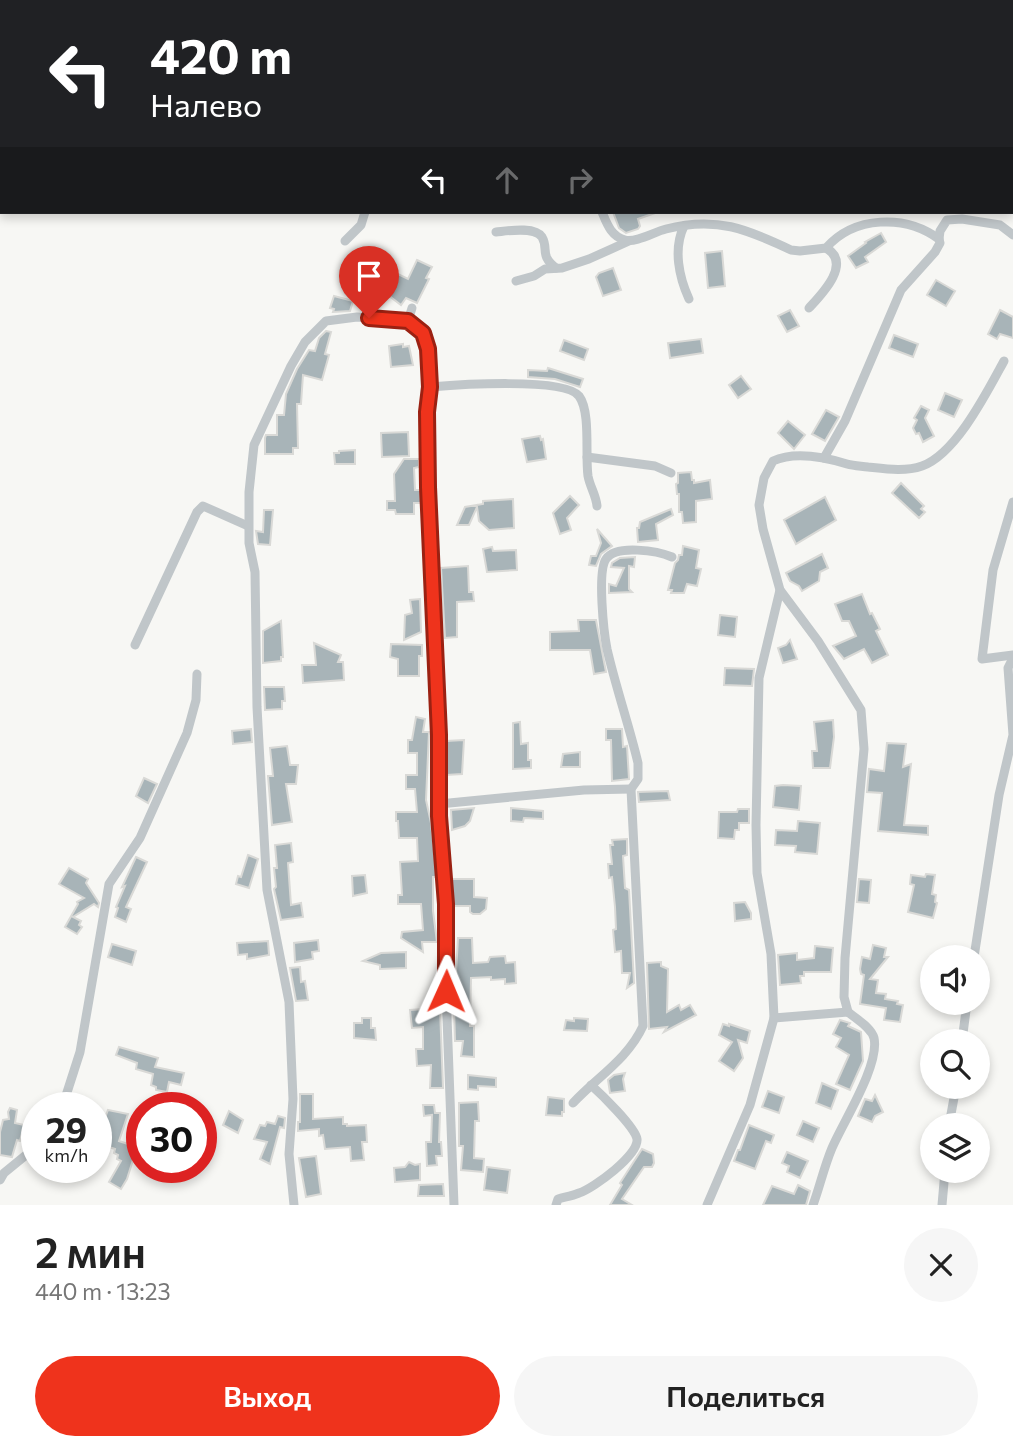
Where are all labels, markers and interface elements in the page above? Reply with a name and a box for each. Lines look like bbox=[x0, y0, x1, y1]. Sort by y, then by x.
text: 420 m bbox=[150, 24, 292, 84]
icon: left bbox=[35, 28, 126, 119]
text: Налево bbox=[150, 84, 262, 124]
icon: left bbox=[415, 161, 453, 199]
icon: ahead bbox=[488, 161, 526, 199]
icon: right bbox=[561, 161, 599, 199]
pin bbox=[339, 246, 399, 318]
icon: arrive bbox=[350, 257, 388, 295]
map controls bbox=[920, 945, 990, 1183]
button: sound bbox=[920, 945, 990, 1015]
position arrow bbox=[409, 954, 483, 1028]
button: search bbox=[920, 1029, 990, 1099]
speed limit sign: 30 bbox=[126, 1092, 217, 1183]
text: 29 bbox=[46, 1107, 87, 1150]
button: layers bbox=[920, 1113, 990, 1183]
text: km/h bbox=[45, 1144, 88, 1166]
text: 2 мин bbox=[35, 1225, 146, 1277]
button: close bbox=[904, 1228, 978, 1302]
text: 440 m · 13:23 bbox=[35, 1277, 171, 1305]
button: Выход bbox=[35, 1356, 500, 1436]
button: Поделиться bbox=[514, 1356, 978, 1436]

